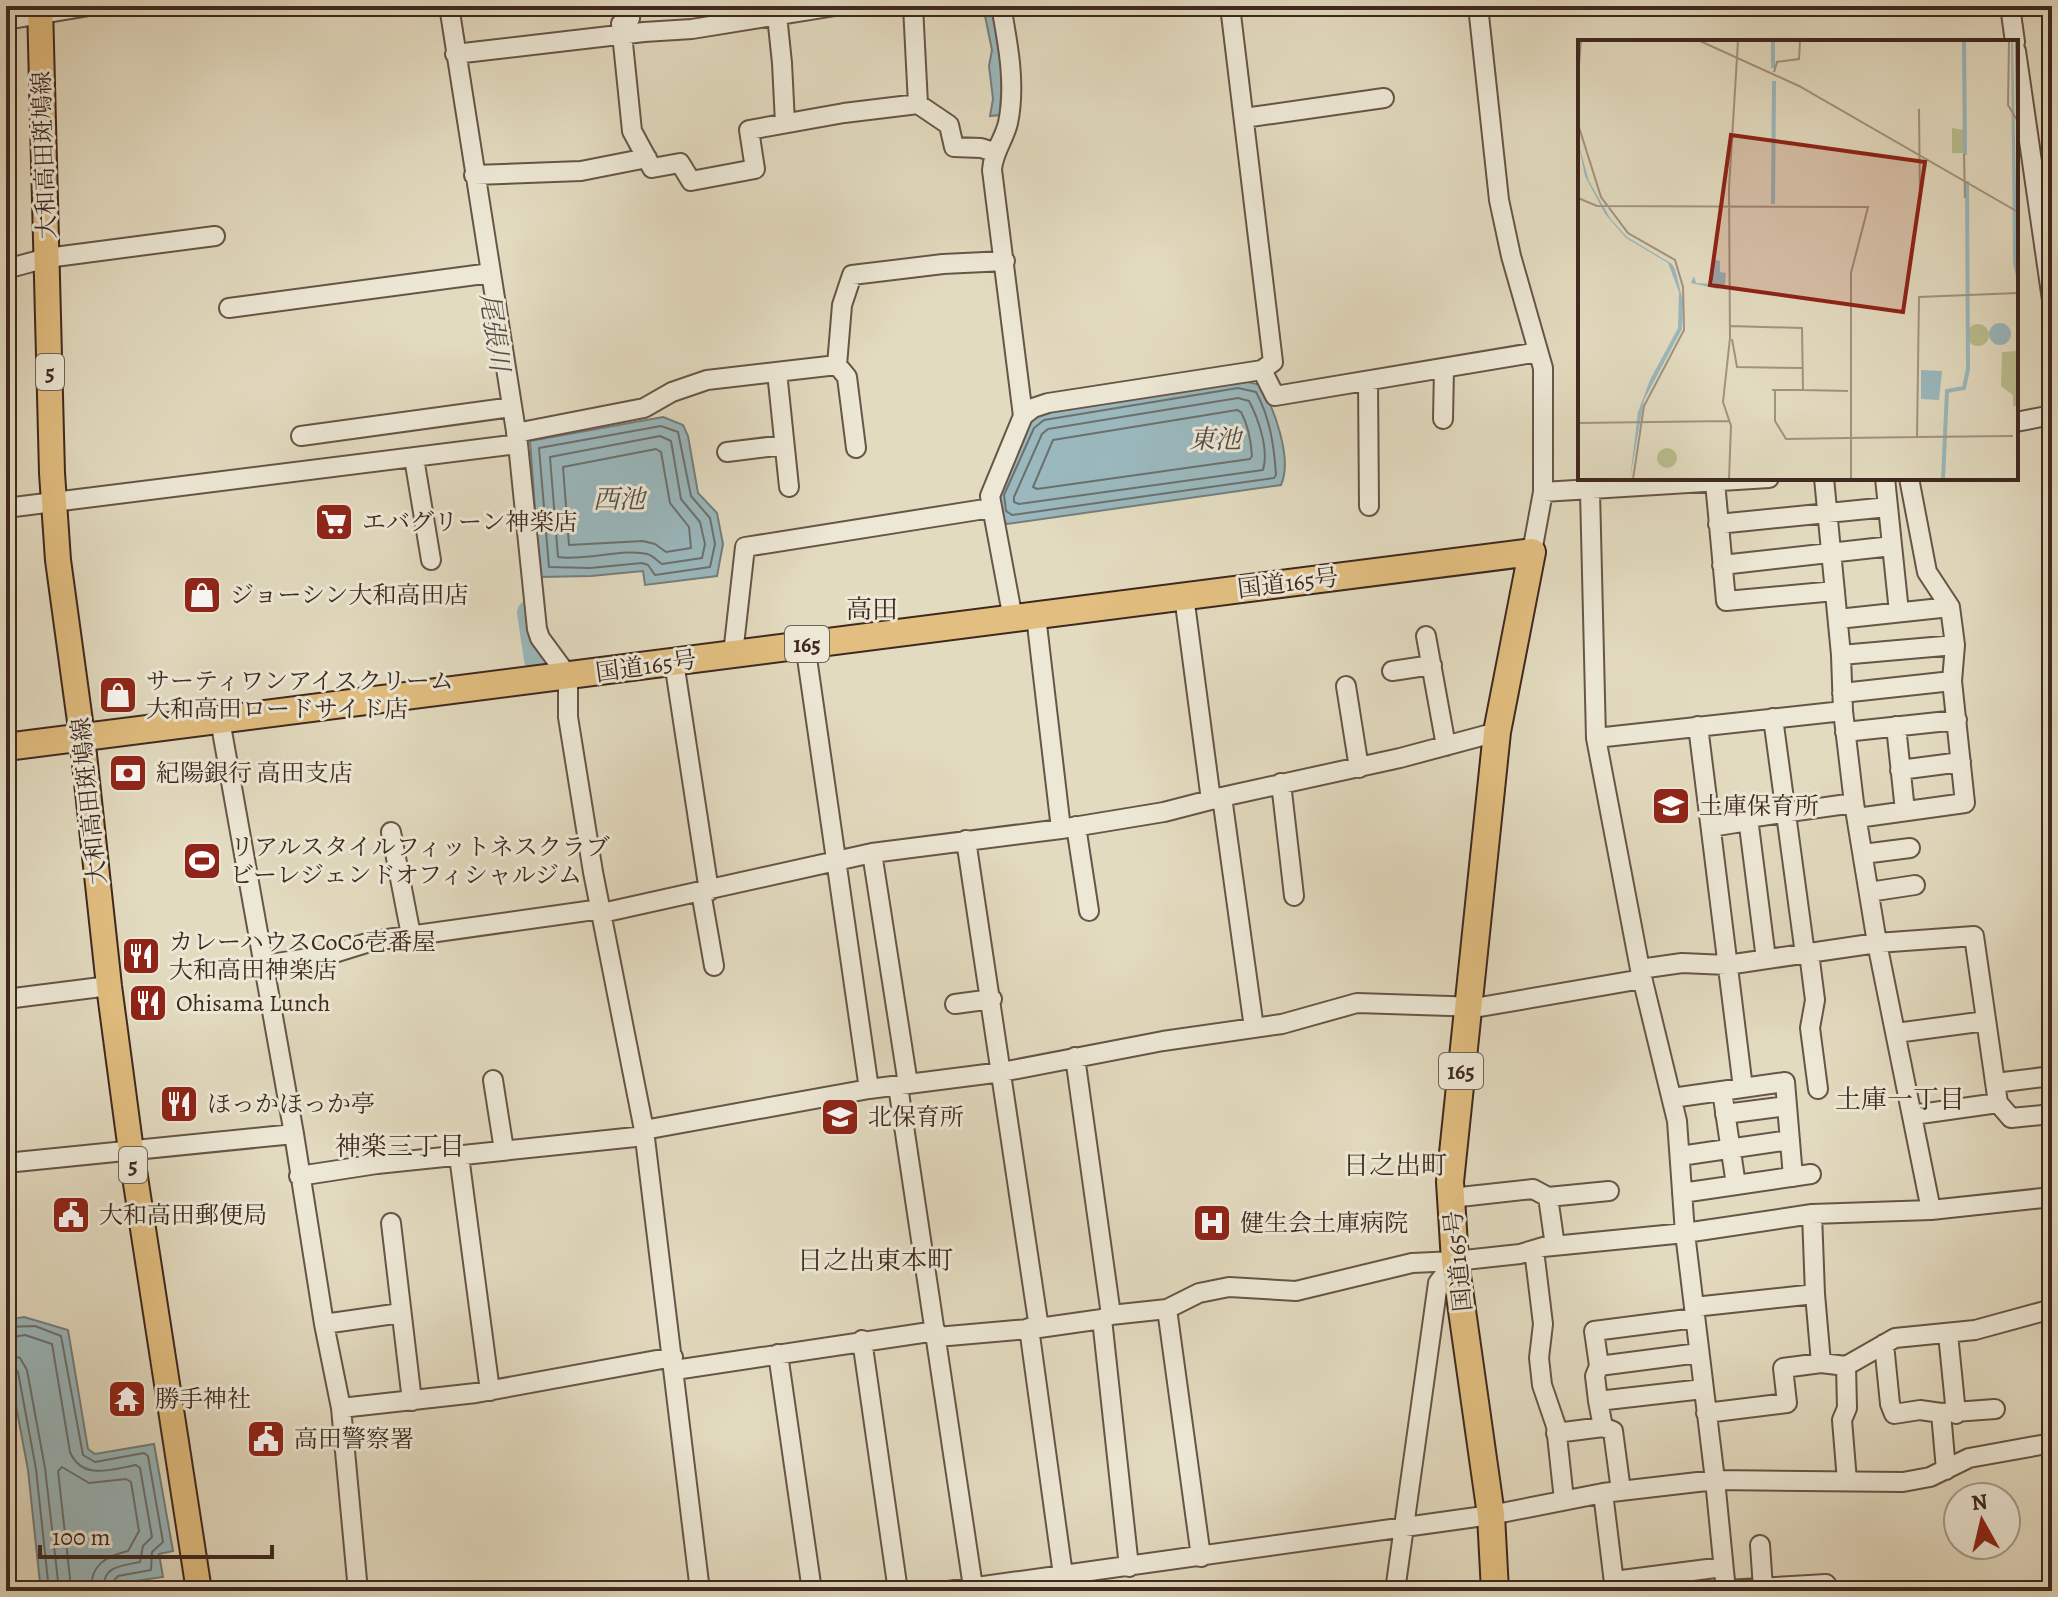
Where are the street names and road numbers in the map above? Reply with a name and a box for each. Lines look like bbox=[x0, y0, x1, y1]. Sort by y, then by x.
street label: 大和高田斑鳩線 bbox=[25, 70, 63, 240]
road number: 5 bbox=[36, 354, 64, 390]
street label: 国道165号 bbox=[1236, 561, 1340, 605]
road number: 165 bbox=[785, 626, 829, 662]
street label: 国道165号 bbox=[593, 643, 699, 689]
street label: 大和高田斑鳩線 bbox=[64, 716, 114, 886]
road number: 165 bbox=[1439, 1053, 1483, 1089]
road number: 5 bbox=[119, 1147, 147, 1183]
street label: 国道165号 bbox=[1437, 1209, 1479, 1313]

